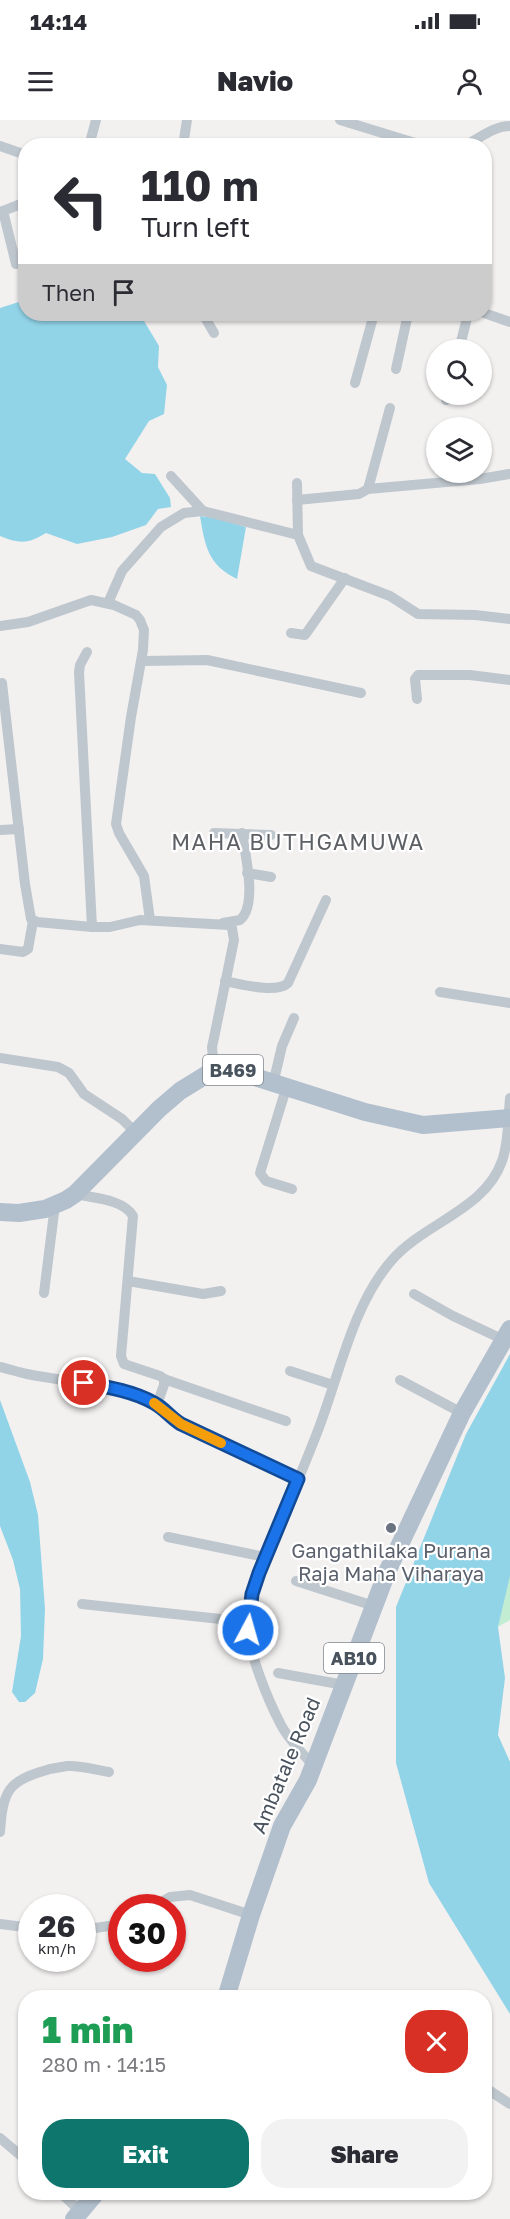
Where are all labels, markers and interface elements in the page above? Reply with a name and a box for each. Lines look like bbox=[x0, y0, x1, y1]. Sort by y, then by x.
text: 14:14 bbox=[30, 8, 87, 35]
icon: menu bbox=[24, 65, 57, 98]
text: Navio bbox=[217, 65, 293, 97]
icon: person bbox=[453, 65, 486, 98]
text: 110 m bbox=[141, 160, 259, 210]
icon: left bbox=[42, 162, 120, 240]
text: Turn left bbox=[141, 211, 250, 243]
icon: arrive bbox=[107, 276, 140, 309]
text: Then bbox=[42, 279, 95, 306]
map controls bbox=[426, 339, 492, 483]
button: search bbox=[426, 339, 492, 405]
button: layers bbox=[426, 417, 492, 483]
district label: MAHA BUTHGAMUWA bbox=[171, 828, 425, 855]
road number: B469 bbox=[203, 1055, 263, 1085]
pin bbox=[58, 1357, 109, 1408]
icon: arrive bbox=[67, 1366, 100, 1399]
marker: Gangathilaka Purana Raja Maha Viharaya bbox=[384, 1521, 398, 1535]
place label: Gangathilaka Purana Raja Maha Viharaya bbox=[291, 1538, 491, 1585]
position arrow bbox=[216, 1598, 280, 1662]
road number: AB10 bbox=[324, 1643, 384, 1673]
street label: Ambatale Road bbox=[246, 1693, 324, 1837]
speed limit sign: 30 bbox=[108, 1894, 186, 1972]
text: 26 bbox=[38, 1908, 76, 1944]
text: km/h bbox=[38, 1939, 76, 1957]
text: 1 min bbox=[42, 2008, 133, 2051]
button: close bbox=[405, 2010, 468, 2073]
text: 280 m · 14:15 bbox=[42, 2052, 166, 2076]
button: Exit bbox=[42, 2119, 249, 2188]
button: Share bbox=[261, 2119, 468, 2188]

